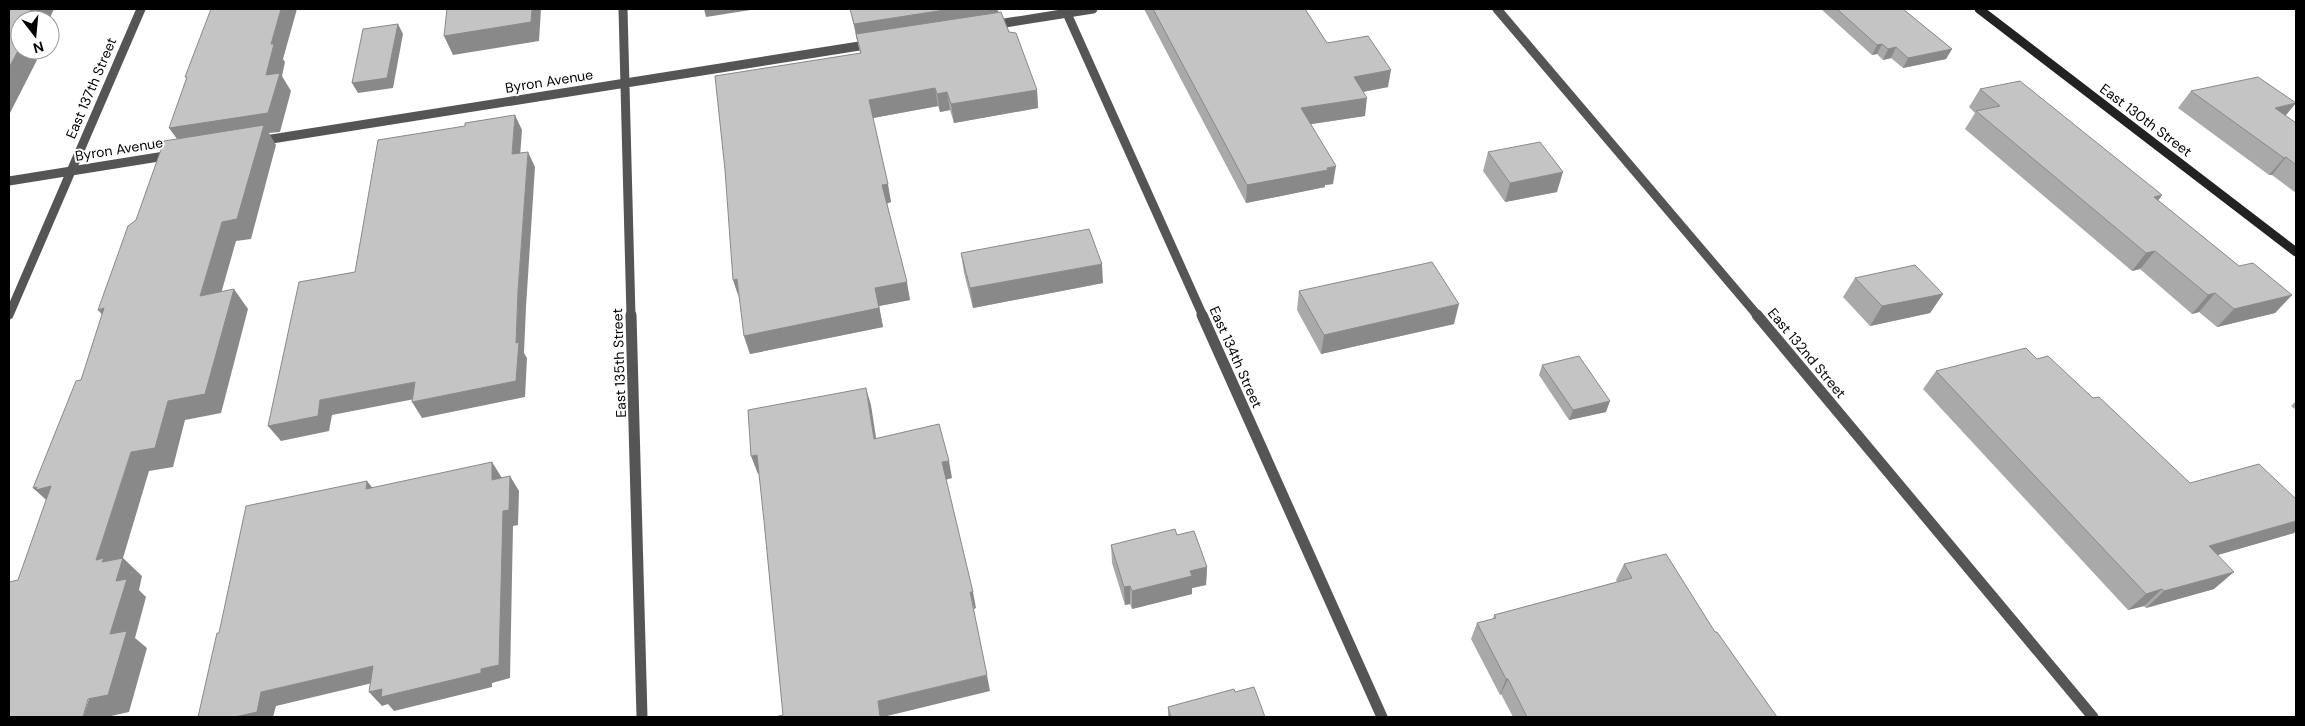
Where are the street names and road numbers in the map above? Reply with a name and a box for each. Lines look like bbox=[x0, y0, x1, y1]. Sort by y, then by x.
street label: East 137th Street bbox=[62, 35, 120, 141]
street label: Byron Avenue bbox=[504, 65, 594, 97]
street label: East 130th Street bbox=[2096, 80, 2196, 160]
street label: Byron Avenue bbox=[74, 133, 164, 165]
street label: East 134th Street bbox=[1205, 303, 1267, 411]
street label: East 132nd Street bbox=[1764, 304, 1850, 402]
street label: East 135th Street bbox=[608, 308, 630, 418]

